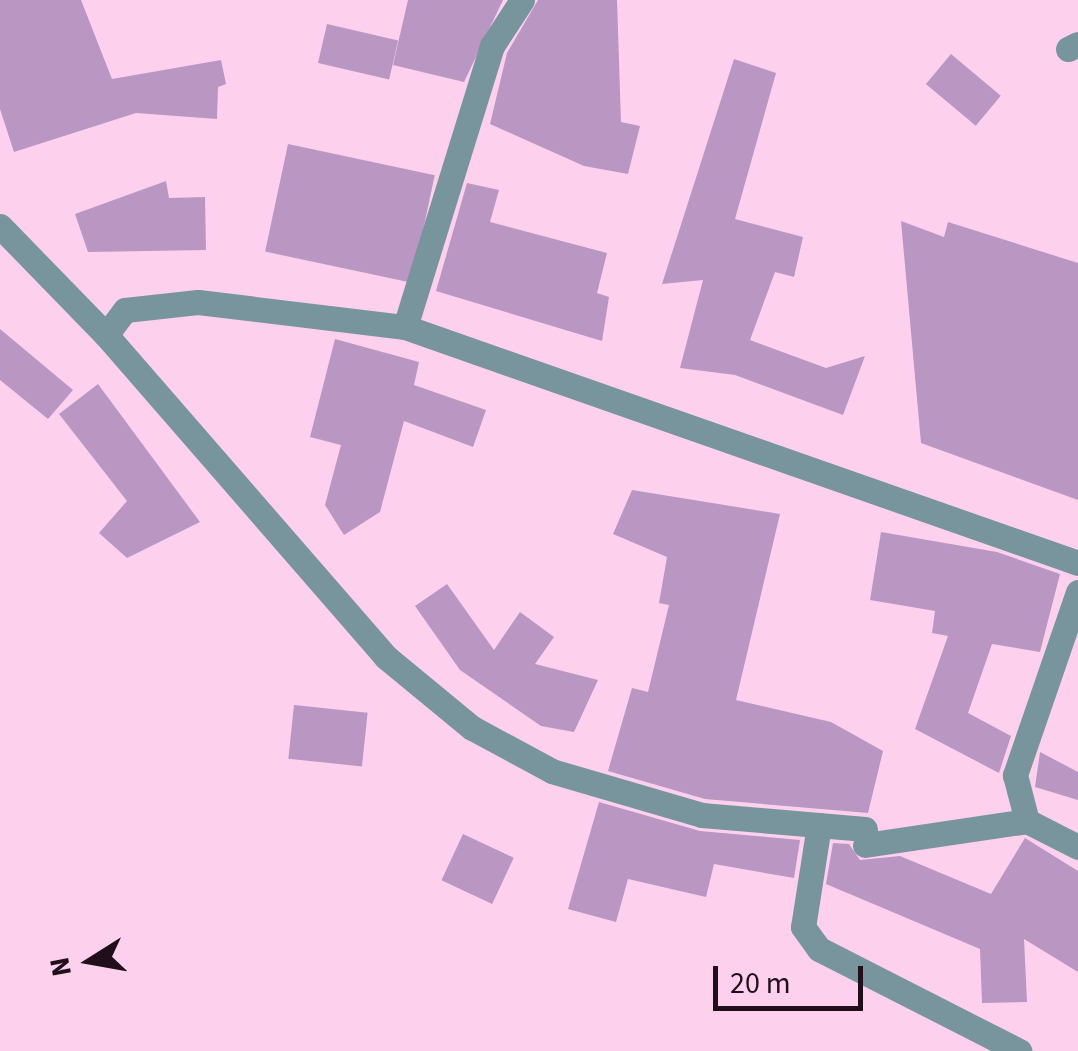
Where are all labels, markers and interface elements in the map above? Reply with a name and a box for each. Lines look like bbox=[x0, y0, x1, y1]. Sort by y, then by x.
north arrow bbox=[40, 911, 140, 1011]
scale bar bbox=[718, 946, 868, 1008]
text: N bbox=[39, 954, 82, 980]
text: 20 m bbox=[730, 962, 791, 1005]

